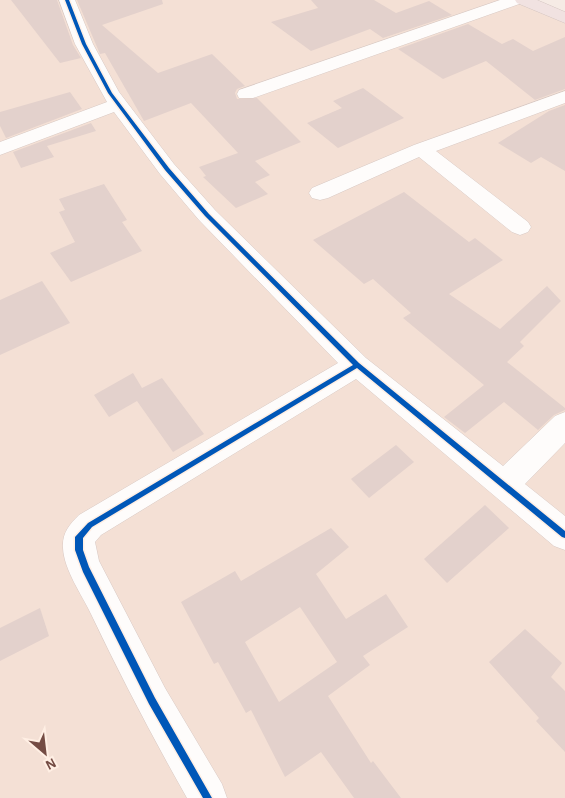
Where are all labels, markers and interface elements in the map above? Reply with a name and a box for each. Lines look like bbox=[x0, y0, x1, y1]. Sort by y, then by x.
north arrow bbox=[20, 728, 70, 778]
text: N bbox=[43, 755, 58, 772]

